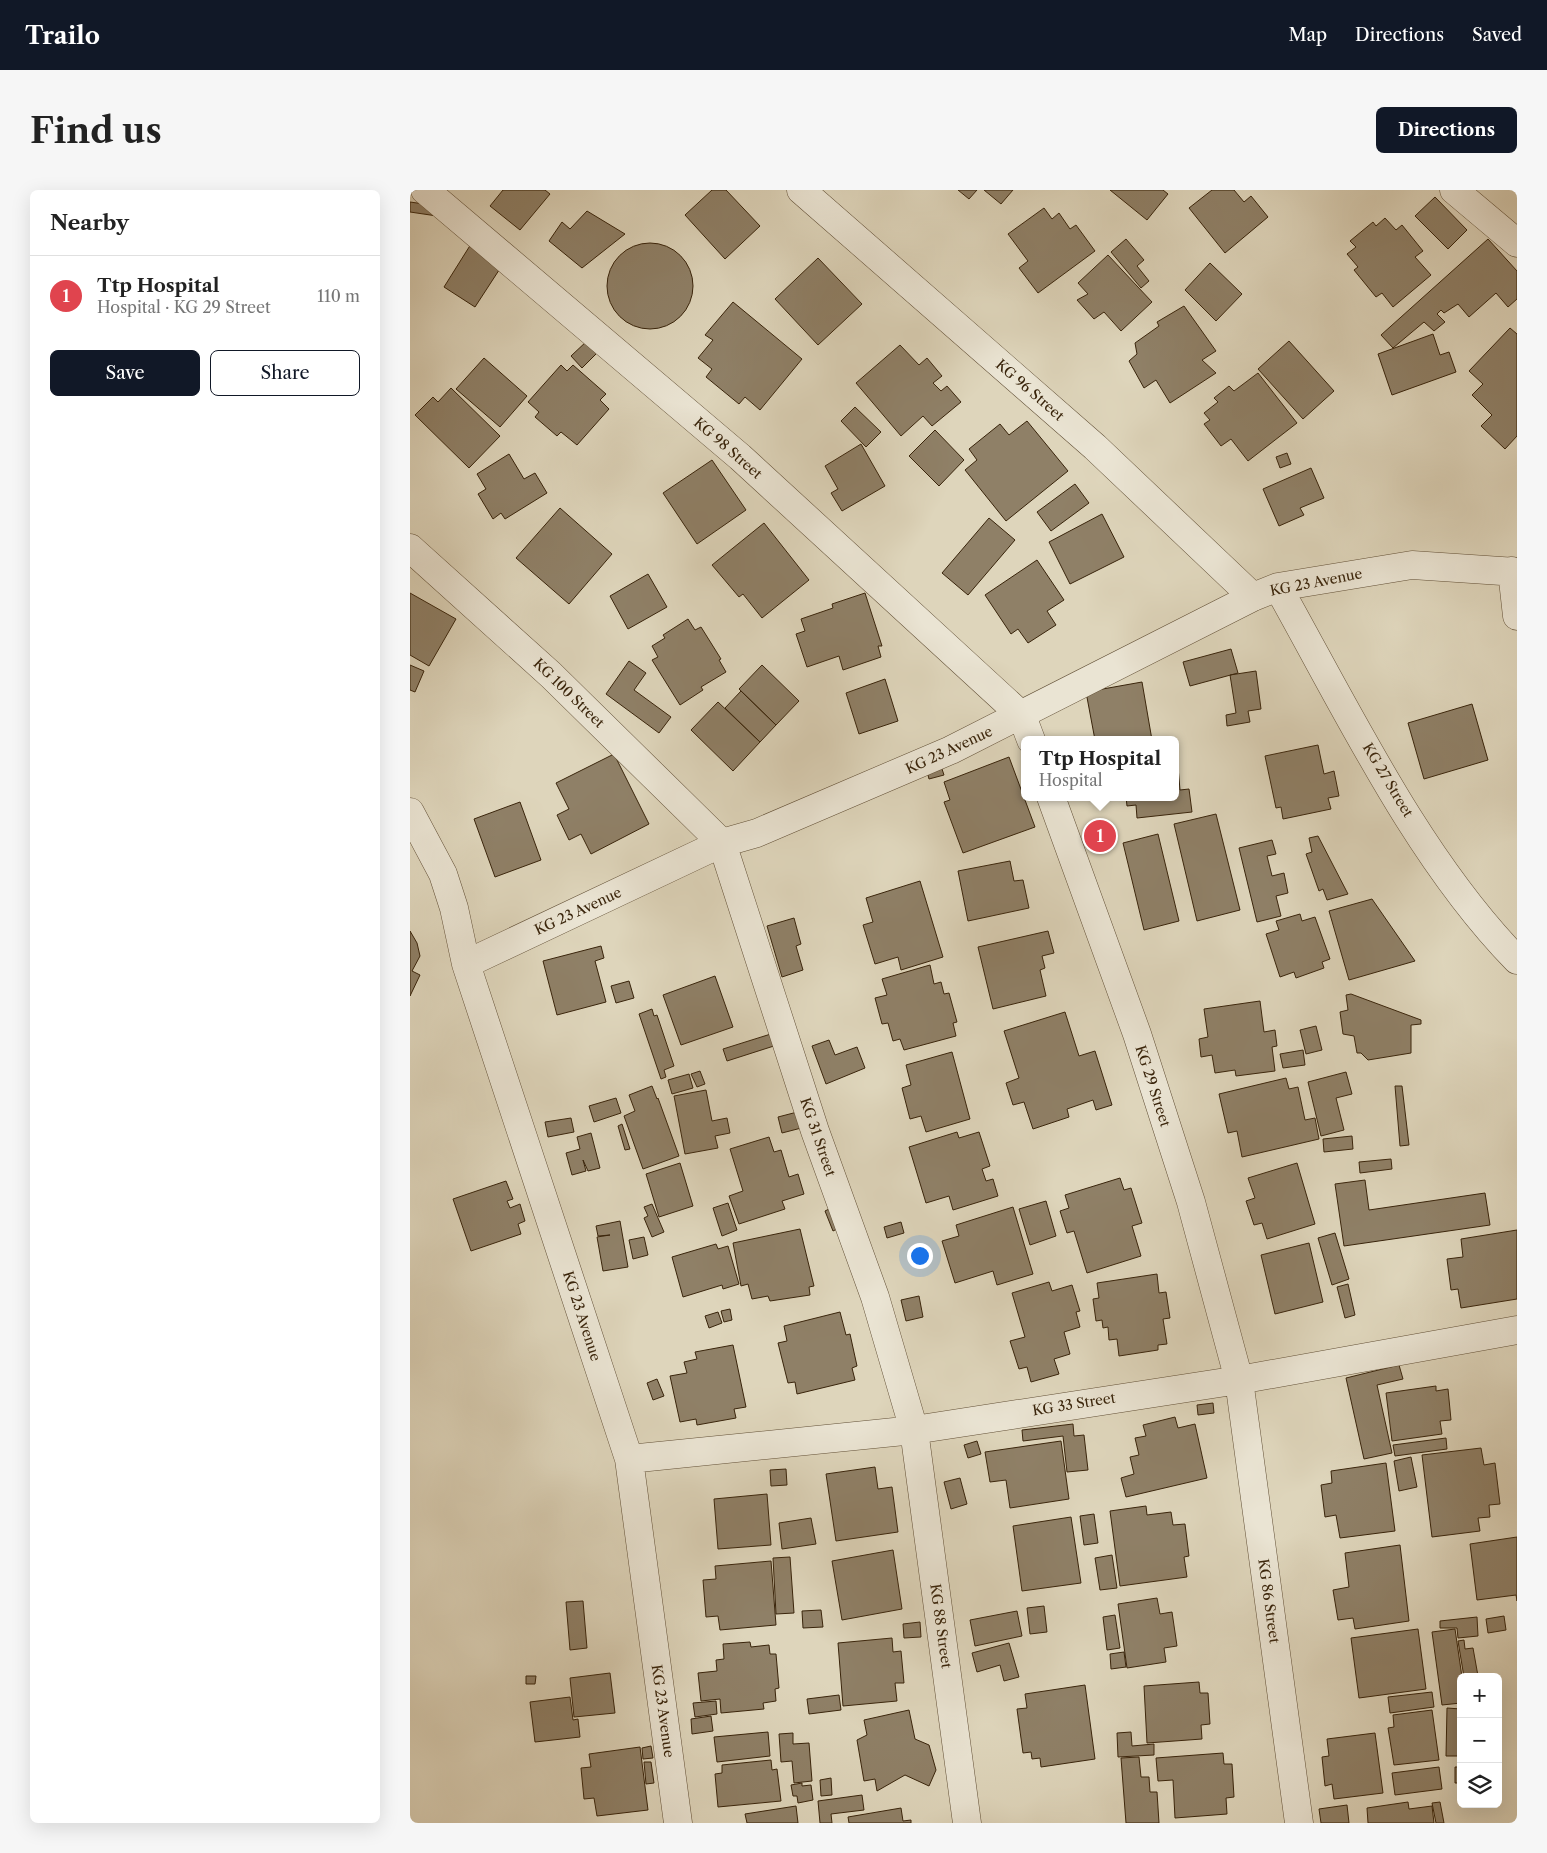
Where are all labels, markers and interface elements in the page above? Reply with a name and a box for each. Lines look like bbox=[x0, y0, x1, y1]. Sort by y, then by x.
text: Trailo bbox=[25, 21, 100, 50]
text: Map bbox=[1288, 24, 1327, 46]
text: Directions bbox=[1355, 24, 1444, 46]
text: Saved bbox=[1472, 24, 1522, 46]
button: Directions bbox=[1376, 107, 1517, 153]
text: Find us bbox=[30, 109, 162, 152]
text: Nearby bbox=[50, 210, 129, 235]
text: Ttp Hospital bbox=[97, 274, 219, 297]
text: 1 bbox=[62, 286, 70, 306]
text: 110 m bbox=[317, 286, 360, 306]
text: Hospital · KG 29 Street bbox=[97, 297, 271, 317]
button: Save bbox=[50, 350, 200, 396]
button: Share bbox=[210, 350, 360, 396]
street label: KG 96 Street bbox=[992, 355, 1068, 425]
street label: KG 98 Street bbox=[690, 413, 766, 483]
street label: KG 23 Avenue bbox=[1268, 564, 1364, 600]
street label: KG 100 Street bbox=[530, 655, 608, 732]
street label: KG 23 Avenue bbox=[903, 722, 995, 778]
popup bbox=[1021, 736, 1179, 801]
street label: KG 27 Street bbox=[1359, 740, 1417, 820]
text: Ttp Hospital bbox=[1039, 747, 1161, 770]
text: Hospital bbox=[1039, 770, 1102, 790]
pin: 1 bbox=[1084, 817, 1116, 855]
street label: KG 23 Avenue bbox=[532, 883, 624, 939]
street label: KG 29 Street bbox=[1131, 1043, 1175, 1129]
street label: KG 31 Street bbox=[796, 1095, 840, 1179]
your location bbox=[907, 1243, 933, 1269]
street label: KG 23 Avenue bbox=[559, 1269, 605, 1364]
street label: KG 33 Street bbox=[1031, 1389, 1117, 1419]
street label: KG 86 Street bbox=[1254, 1558, 1284, 1644]
street label: KG 88 Street bbox=[926, 1583, 956, 1669]
street label: KG 23 Avenue bbox=[648, 1663, 678, 1759]
map controls bbox=[1457, 1673, 1502, 1808]
button: + bbox=[1457, 1673, 1502, 1718]
button: − bbox=[1457, 1718, 1502, 1763]
button: layers bbox=[1457, 1763, 1502, 1808]

